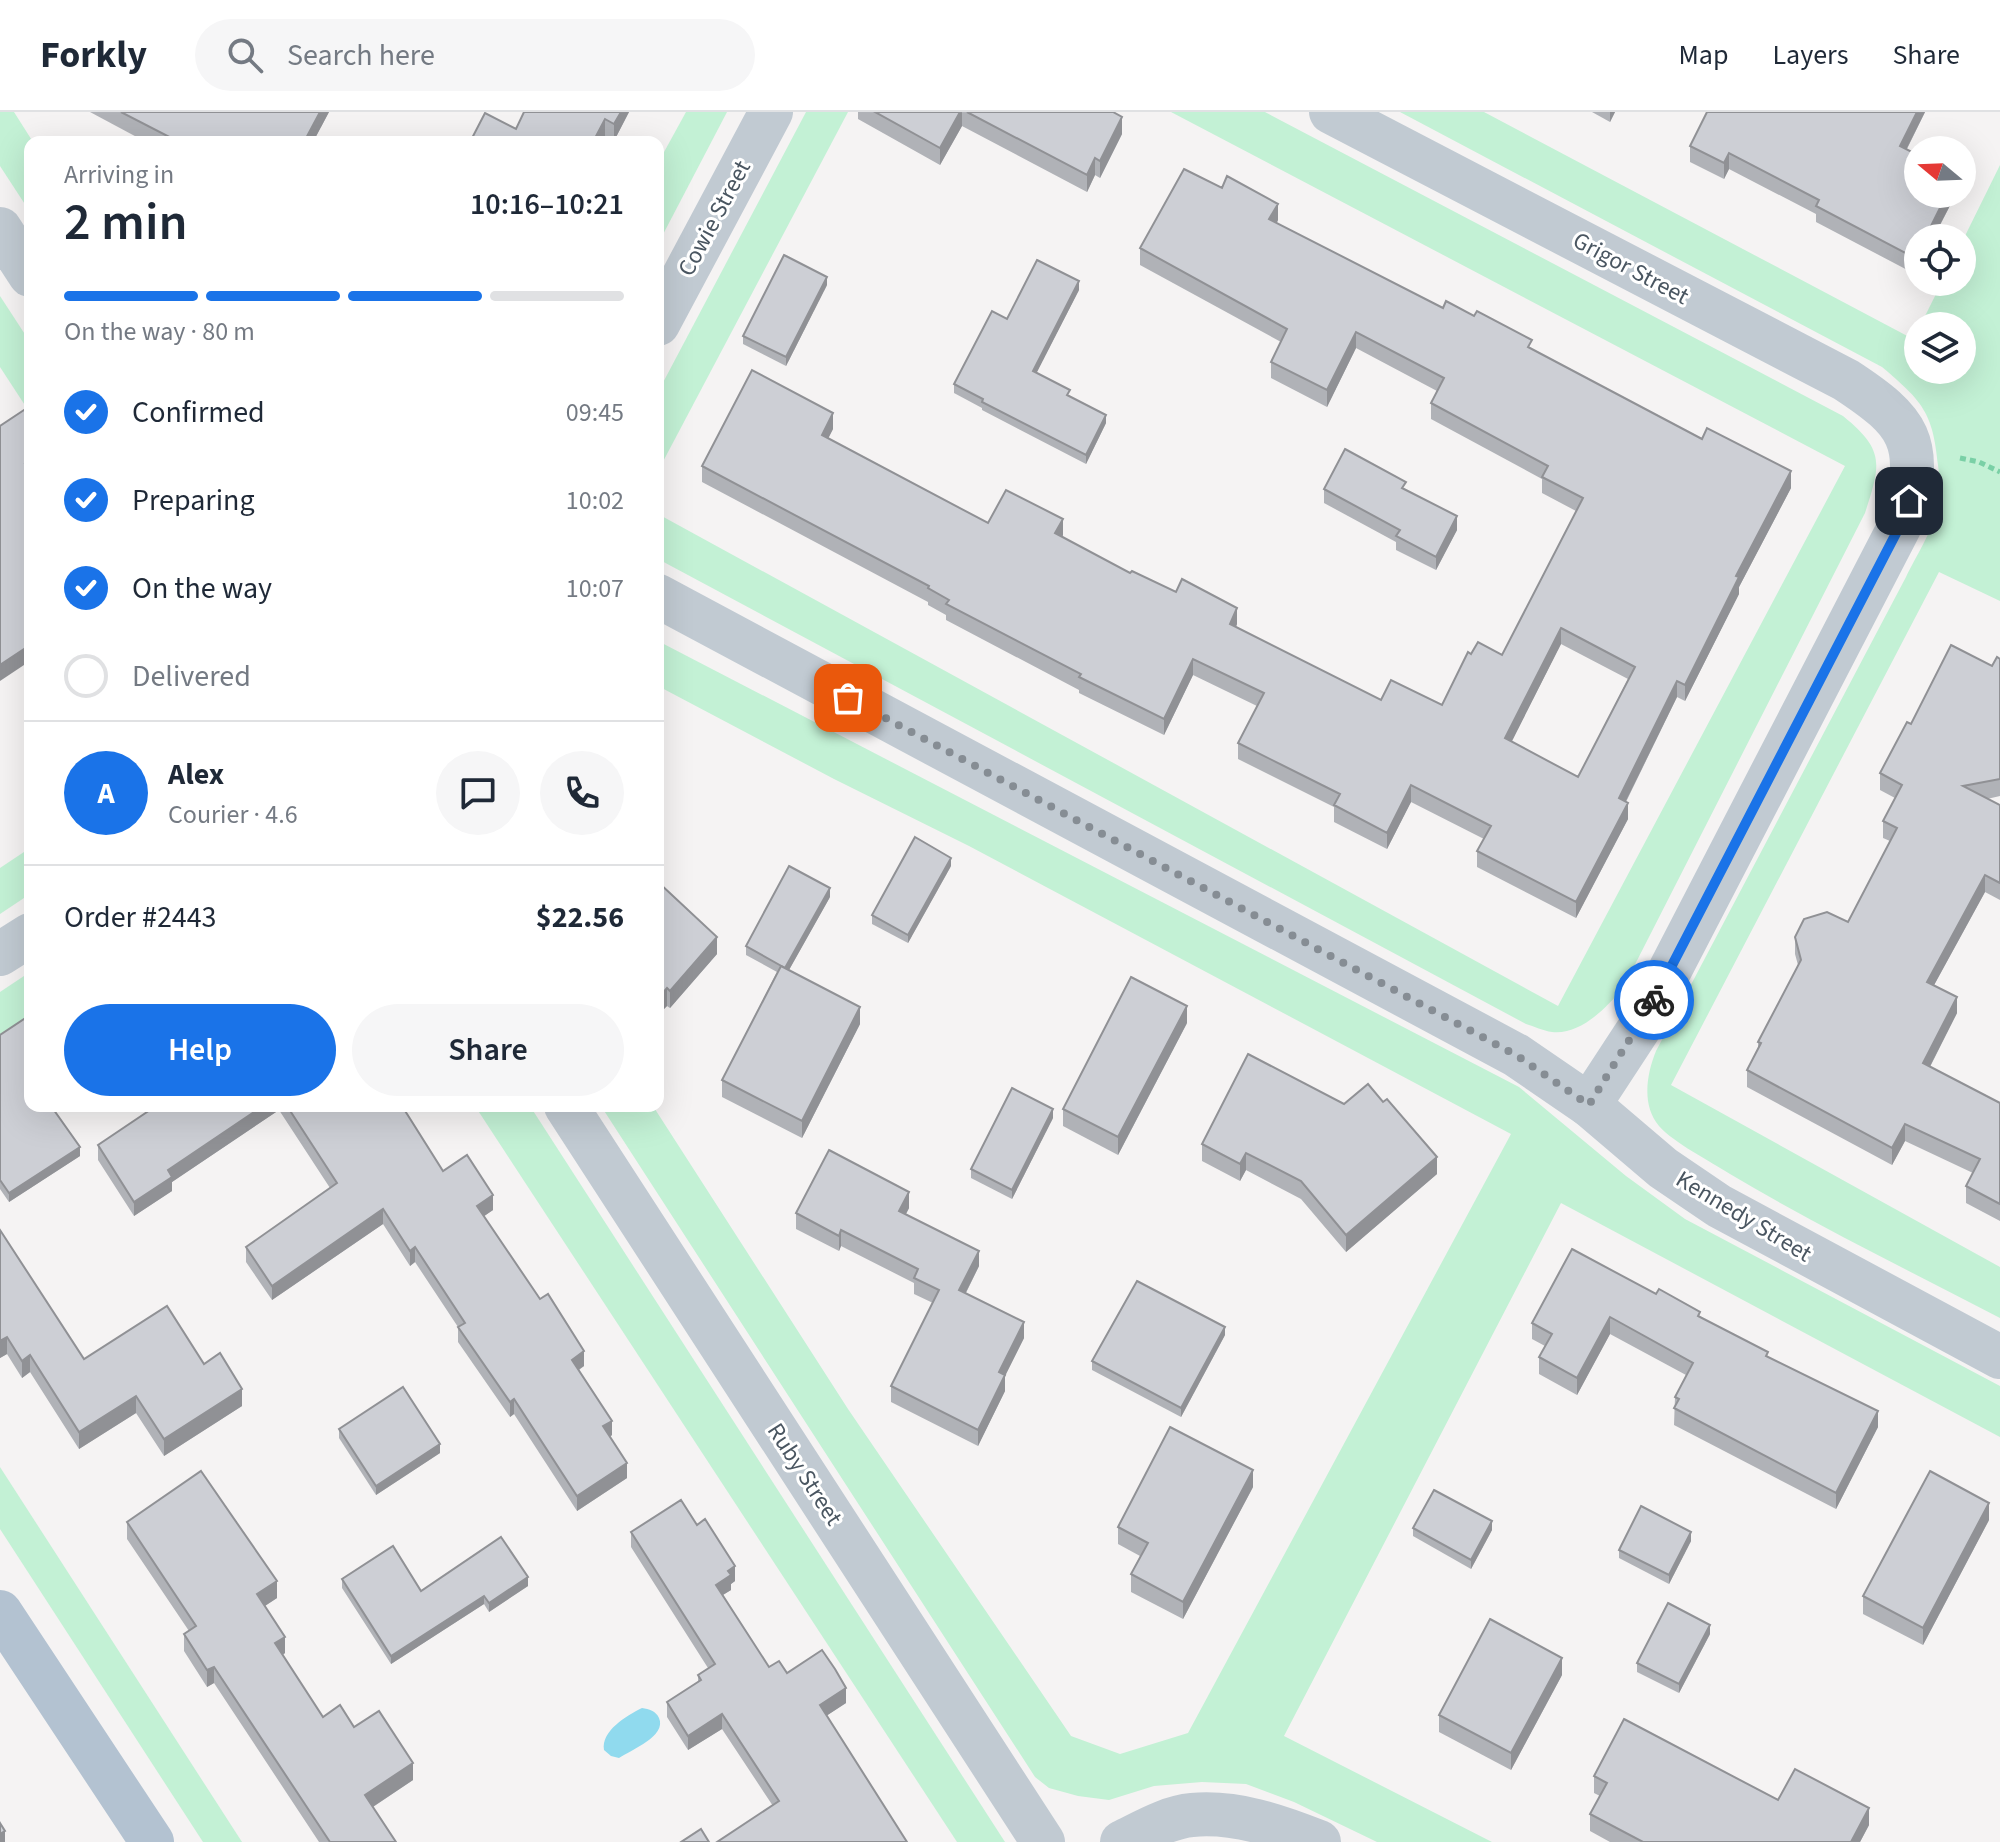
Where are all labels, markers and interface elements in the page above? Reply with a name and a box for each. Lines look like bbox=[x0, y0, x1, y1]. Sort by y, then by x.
search box bbox=[195, 19, 755, 91]
text: Forkly bbox=[40, 28, 147, 82]
icon: search bbox=[223, 33, 267, 77]
text: Search here bbox=[287, 34, 435, 77]
text: Map bbox=[1678, 35, 1728, 75]
text: Layers bbox=[1772, 35, 1848, 75]
text: Share bbox=[1892, 35, 1960, 75]
north arrow bbox=[1904, 136, 1976, 208]
map controls bbox=[1904, 136, 1976, 384]
street label: Cowie Street bbox=[669, 154, 760, 282]
text: Arriving in bbox=[64, 156, 174, 193]
text: 10:16–10:21 bbox=[470, 183, 624, 226]
text: 2 min bbox=[64, 186, 188, 260]
street label: Grigor Street bbox=[1566, 223, 1695, 314]
button: locate bbox=[1904, 224, 1976, 296]
button: layers bbox=[1904, 312, 1976, 384]
text: On the way · 80 m bbox=[64, 313, 255, 350]
icon: check bbox=[64, 390, 108, 434]
text: Confirmed bbox=[132, 391, 265, 434]
text: 09:45 bbox=[566, 394, 624, 431]
pin bbox=[1875, 467, 1943, 535]
icon: check bbox=[64, 478, 108, 522]
text: Preparing bbox=[132, 479, 255, 522]
icon: home bbox=[1887, 479, 1931, 523]
text: 10:02 bbox=[566, 482, 624, 519]
icon: check bbox=[64, 566, 108, 610]
text: On the way bbox=[132, 567, 272, 610]
text: 10:07 bbox=[566, 570, 624, 607]
text: Delivered bbox=[132, 655, 251, 698]
pin bbox=[814, 664, 882, 732]
icon: bag bbox=[826, 676, 870, 720]
button: chat bbox=[436, 751, 520, 835]
button: phone bbox=[540, 751, 624, 835]
text: Alex bbox=[168, 753, 224, 796]
text: A bbox=[97, 772, 115, 815]
text: Courier · 4.6 bbox=[168, 796, 298, 833]
text: Order #2443 bbox=[64, 896, 217, 939]
text: $22.56 bbox=[536, 896, 624, 939]
courier bbox=[1614, 960, 1694, 1040]
icon: bike bbox=[1632, 978, 1676, 1022]
button: Help bbox=[64, 1004, 336, 1096]
button: Share bbox=[352, 1004, 624, 1096]
street label: Kennedy Street bbox=[1669, 1162, 1818, 1271]
street label: Ruby Street bbox=[758, 1416, 851, 1532]

